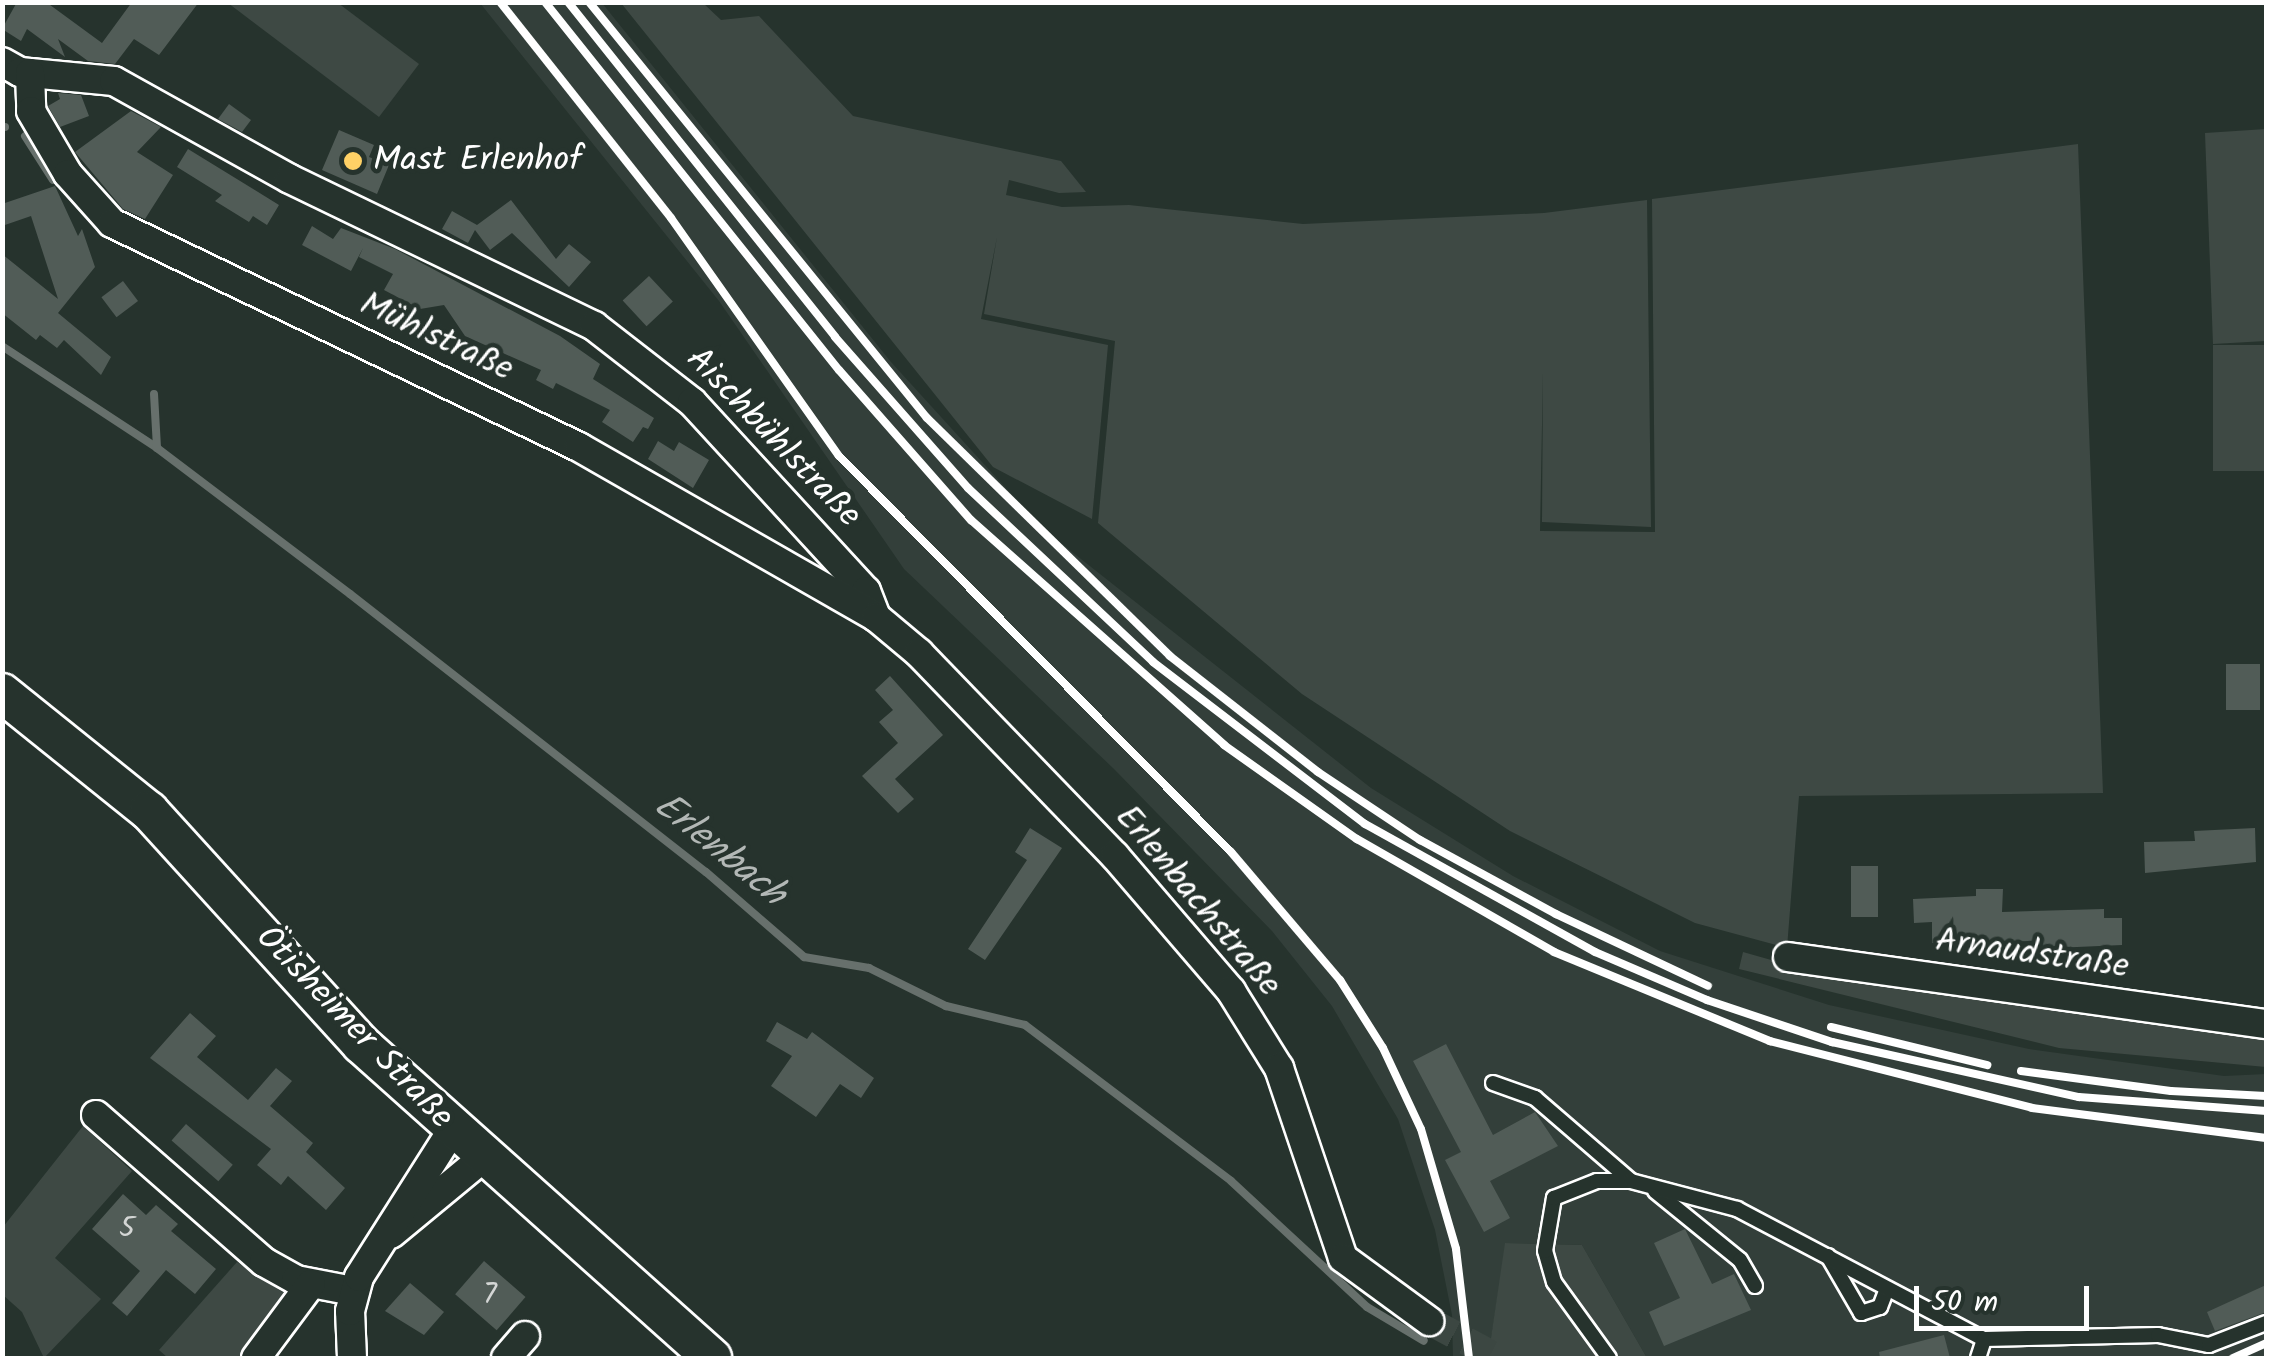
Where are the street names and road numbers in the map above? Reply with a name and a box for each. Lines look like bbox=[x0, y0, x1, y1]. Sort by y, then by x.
street label: Mühlstraße bbox=[353, 284, 519, 392]
street label: Aischbühlstraße bbox=[677, 339, 869, 537]
street label: Erlenbachstraße bbox=[1105, 798, 1289, 1006]
street label: Ötisheimer Straße bbox=[246, 918, 462, 1138]
street label: Arnaudstraße bbox=[1933, 921, 2131, 989]

